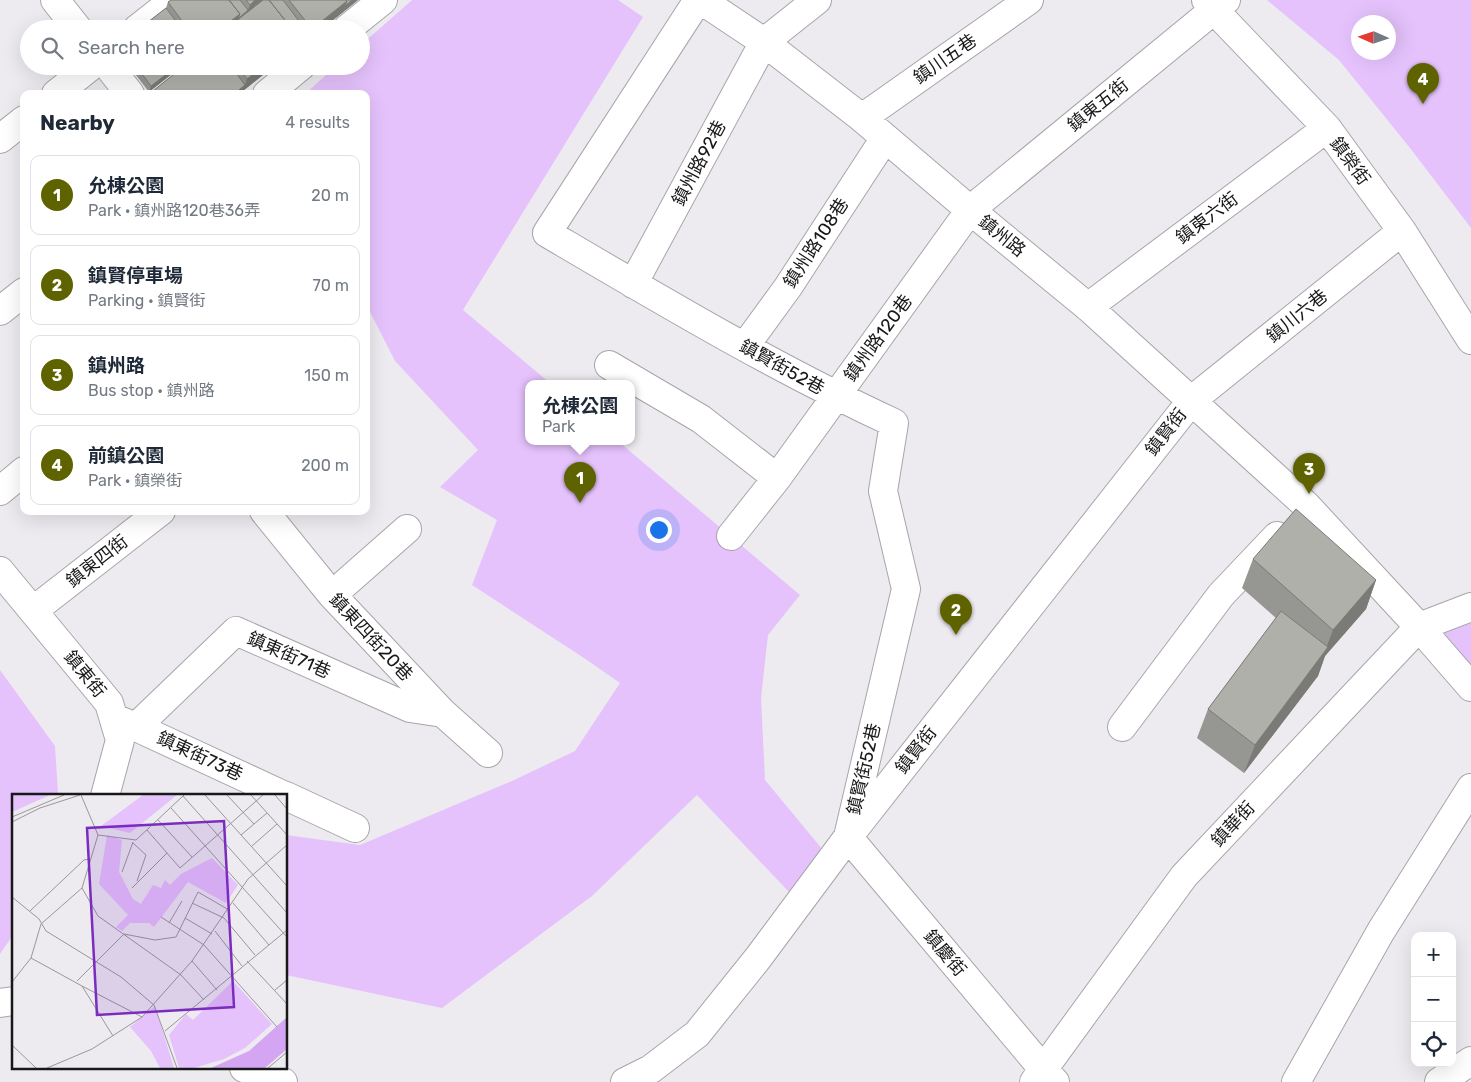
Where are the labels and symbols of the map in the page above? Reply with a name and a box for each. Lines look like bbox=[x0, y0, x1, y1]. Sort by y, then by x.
north arrow bbox=[1351, 15, 1396, 60]
street label: 鎮川五巷 bbox=[909, 29, 981, 89]
pin: 4 bbox=[1407, 63, 1439, 104]
street label: 鎮東五街 bbox=[1063, 74, 1133, 136]
street label: 鎮州路92巷 bbox=[667, 117, 731, 209]
street label: 鎮榮街 bbox=[1325, 133, 1375, 189]
street label: 鎮東六街 bbox=[1172, 188, 1242, 248]
street label: 鎮州路108巷 bbox=[779, 194, 853, 292]
street label: 鎮州路 bbox=[974, 210, 1030, 262]
street label: 鎮川六巷 bbox=[1262, 285, 1332, 347]
street label: 鎮州路120巷 bbox=[839, 290, 917, 386]
street label: 鎮賢街52巷 bbox=[736, 335, 828, 399]
street label: 鎮賢街 bbox=[1141, 404, 1191, 460]
pin: 3 bbox=[1293, 453, 1325, 494]
pin: 1 bbox=[564, 462, 596, 503]
your location bbox=[646, 517, 672, 543]
street label: 鎮東四街 bbox=[62, 530, 132, 592]
street label: 鎮東四街20巷 bbox=[325, 589, 417, 685]
pin: 2 bbox=[940, 594, 972, 635]
street label: 鎮東街71巷 bbox=[244, 627, 334, 683]
street label: 鎮東街 bbox=[59, 646, 111, 702]
street label: 鎮賢街52巷 bbox=[843, 721, 885, 817]
street label: 鎮賢街 bbox=[891, 722, 941, 778]
street label: 鎮東街73巷 bbox=[154, 727, 246, 785]
inset map bbox=[12, 794, 288, 1070]
street label: 鎮華街 bbox=[1207, 797, 1259, 851]
street label: 鎮慶街 bbox=[919, 925, 971, 981]

